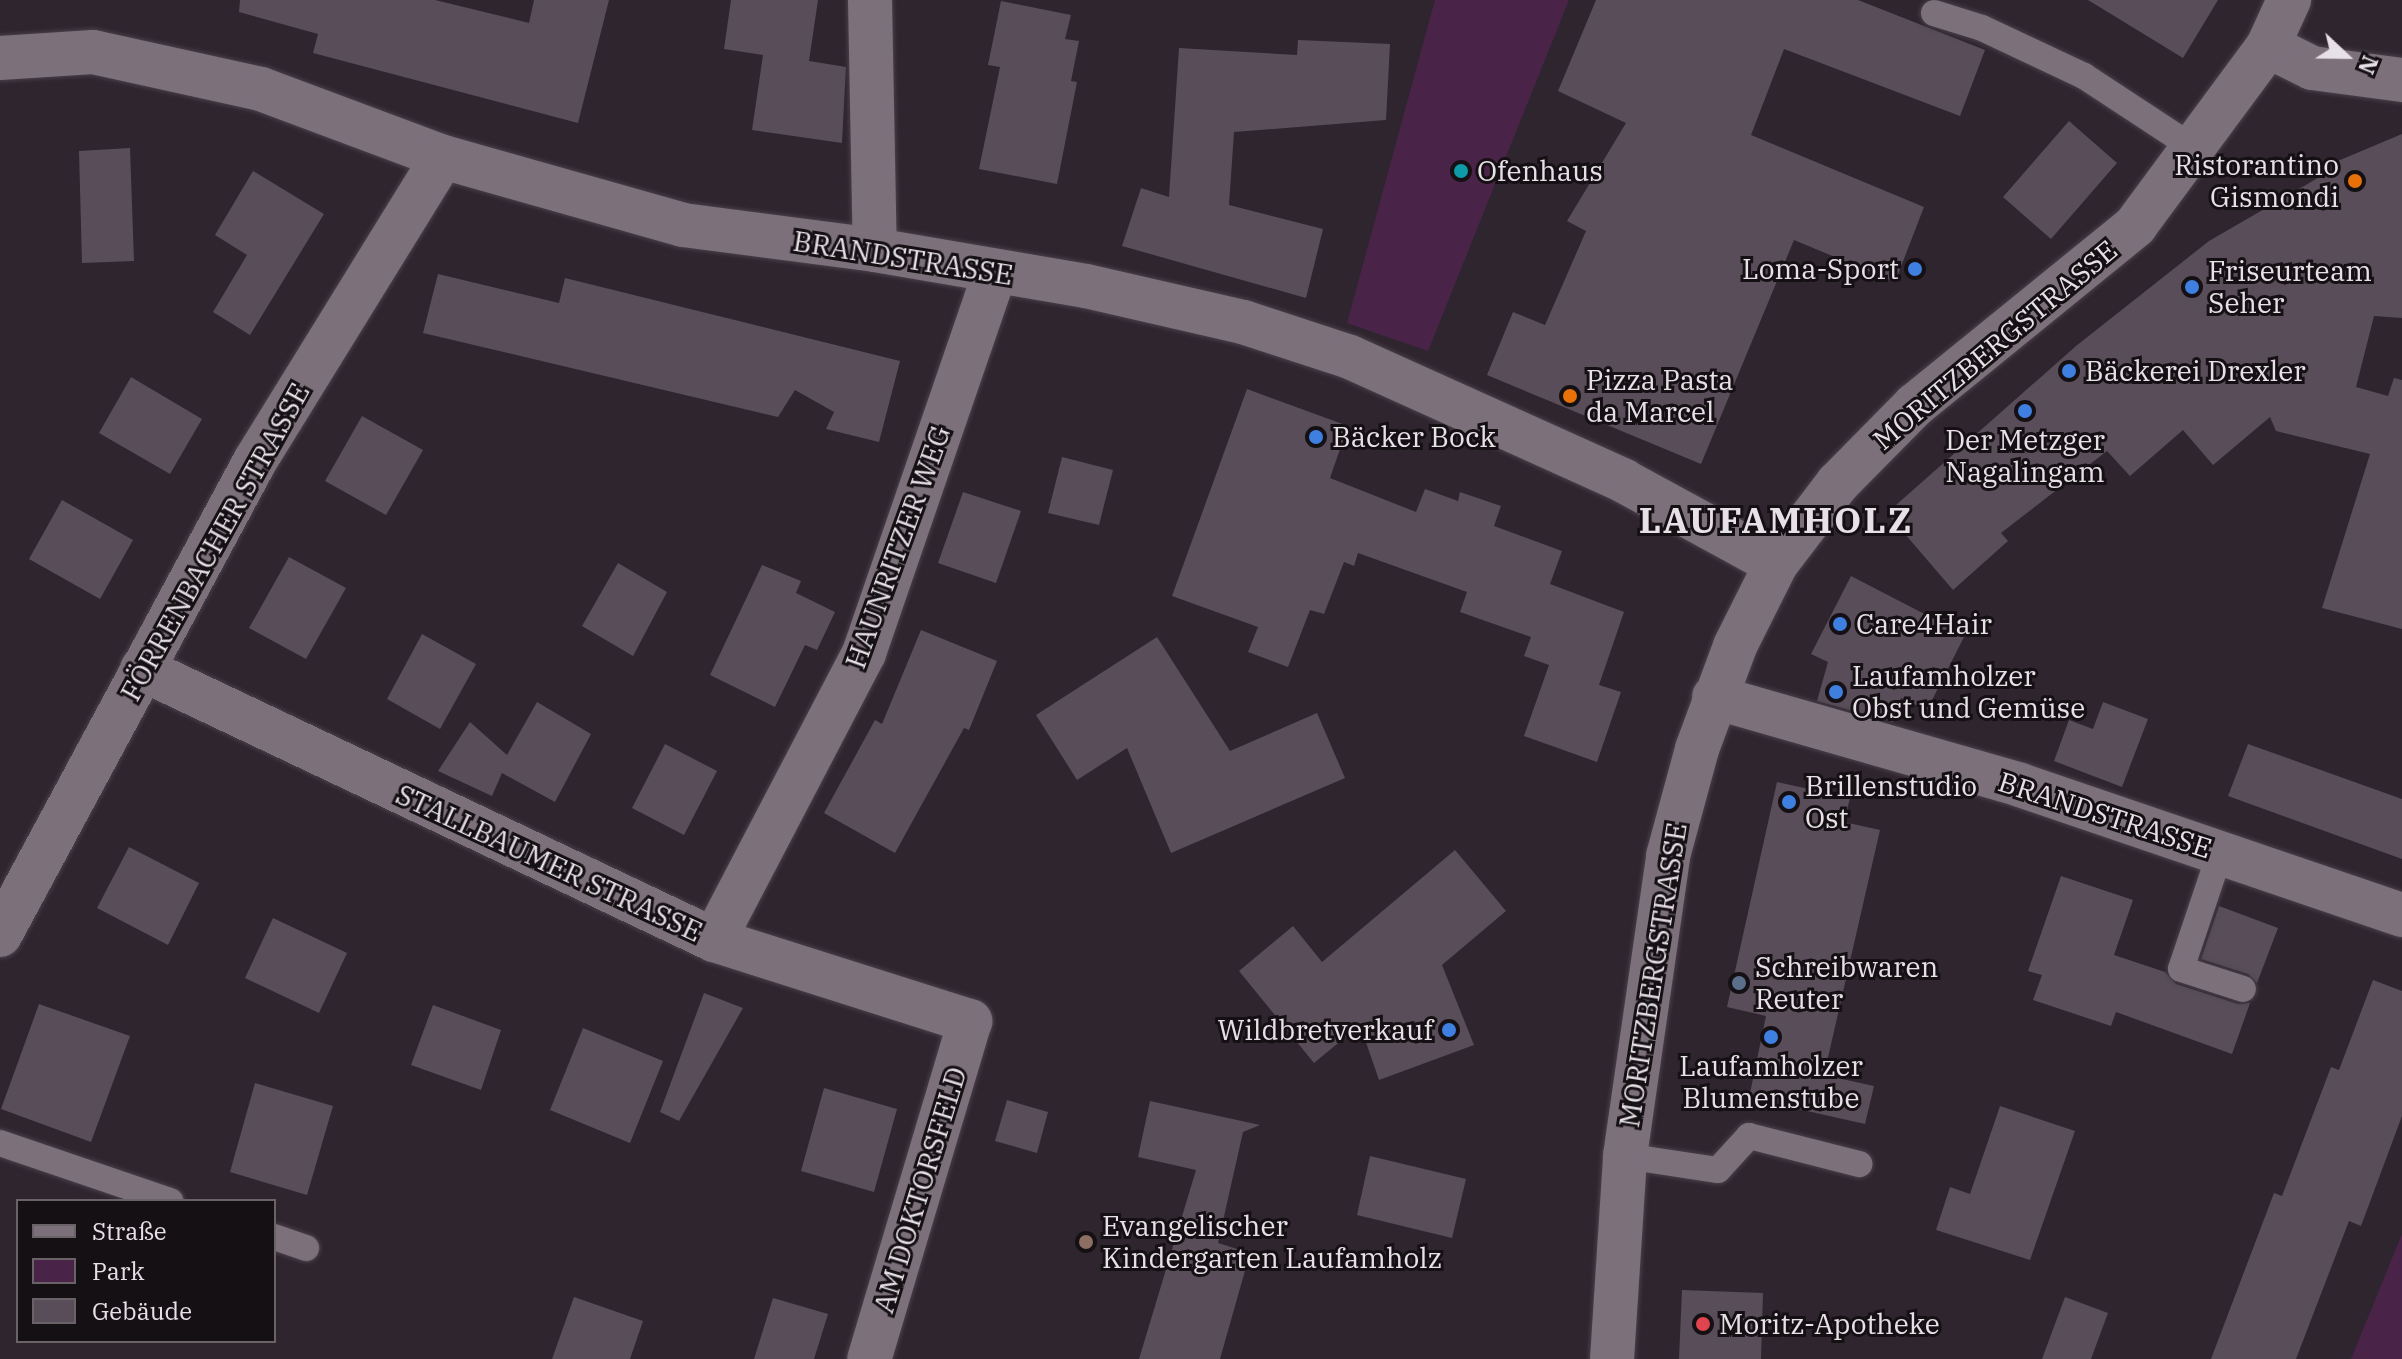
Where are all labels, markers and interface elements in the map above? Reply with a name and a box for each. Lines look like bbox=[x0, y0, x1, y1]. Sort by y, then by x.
north arrow bbox=[2306, 16, 2386, 96]
text: N bbox=[2352, 52, 2385, 79]
place label: Ristorantino Gismondi bbox=[2174, 148, 2339, 214]
place label: Ofenhaus bbox=[1477, 154, 1603, 188]
marker: Ofenhaus bbox=[1452, 162, 1470, 180]
marker: Ristorantino Gismondi bbox=[2346, 172, 2364, 190]
street label: BRANDSTRASSE bbox=[791, 224, 1015, 292]
street label: MORITZBERGSTRASSE bbox=[1866, 233, 2124, 457]
place label: Loma-Sport bbox=[1742, 252, 1899, 286]
place label: Friseurteam Seher bbox=[2208, 254, 2372, 320]
marker: Loma-Sport bbox=[1906, 260, 1924, 278]
marker: Friseurteam Seher bbox=[2183, 278, 2201, 296]
place label: Bäckerei Drexler bbox=[2085, 354, 2306, 388]
marker: Bäckerei Drexler bbox=[2060, 362, 2078, 380]
place label: Pizza Pasta da Marcel bbox=[1586, 363, 1734, 429]
street label: FÖRRENBACHER STRASSE bbox=[114, 377, 316, 707]
marker: Pizza Pasta da Marcel bbox=[1561, 387, 1579, 405]
marker: Der Metzger Nagalingam bbox=[2016, 402, 2034, 420]
place label: Bäcker Bock bbox=[1332, 420, 1496, 454]
street label: HAUNRITZER WEG bbox=[838, 421, 958, 673]
place label: Der Metzger Nagalingam bbox=[1945, 423, 2105, 489]
marker: Bäcker Bock bbox=[1307, 428, 1325, 446]
district label: LAUFAMHOLZ bbox=[1639, 498, 1913, 542]
place label: Care4Hair bbox=[1856, 607, 1992, 641]
marker: Care4Hair bbox=[1831, 615, 1849, 633]
place label: Laufamholzer Obst und Gemüse bbox=[1852, 659, 2085, 725]
marker: Laufamholzer Obst und Gemüse bbox=[1827, 683, 1845, 701]
street label: BRANDSTRASSE bbox=[1994, 765, 2216, 865]
place label: Brillenstudio Ost bbox=[1805, 769, 1977, 835]
street label: STALLBAUMER STRASSE bbox=[391, 777, 707, 949]
marker: Brillenstudio Ost bbox=[1780, 793, 1798, 811]
street label: MORITZBERGSTRASSE bbox=[1612, 820, 1694, 1130]
place label: Schreibwaren Reuter bbox=[1755, 950, 1938, 1016]
marker: Schreibwaren Reuter bbox=[1730, 974, 1748, 992]
place label: Wildbretverkauf bbox=[1218, 1013, 1433, 1047]
marker: Wildbretverkauf bbox=[1440, 1021, 1458, 1039]
marker: Laufamholzer Blumenstube bbox=[1762, 1028, 1780, 1046]
place label: Laufamholzer Blumenstube bbox=[1679, 1049, 1863, 1115]
street label: AM DOKTORSFELD bbox=[867, 1063, 973, 1317]
legend bbox=[16, 1199, 276, 1343]
place label: Evangelischer Kindergarten Laufamholz bbox=[1102, 1209, 1442, 1275]
text: Straße bbox=[92, 1215, 167, 1247]
marker: Evangelischer Kindergarten Laufamholz bbox=[1077, 1233, 1095, 1251]
text: Park bbox=[92, 1255, 144, 1287]
text: Gebäude bbox=[92, 1295, 192, 1327]
place label: Moritz-Apotheke bbox=[1719, 1307, 1940, 1341]
marker: Moritz-Apotheke bbox=[1694, 1315, 1712, 1333]

